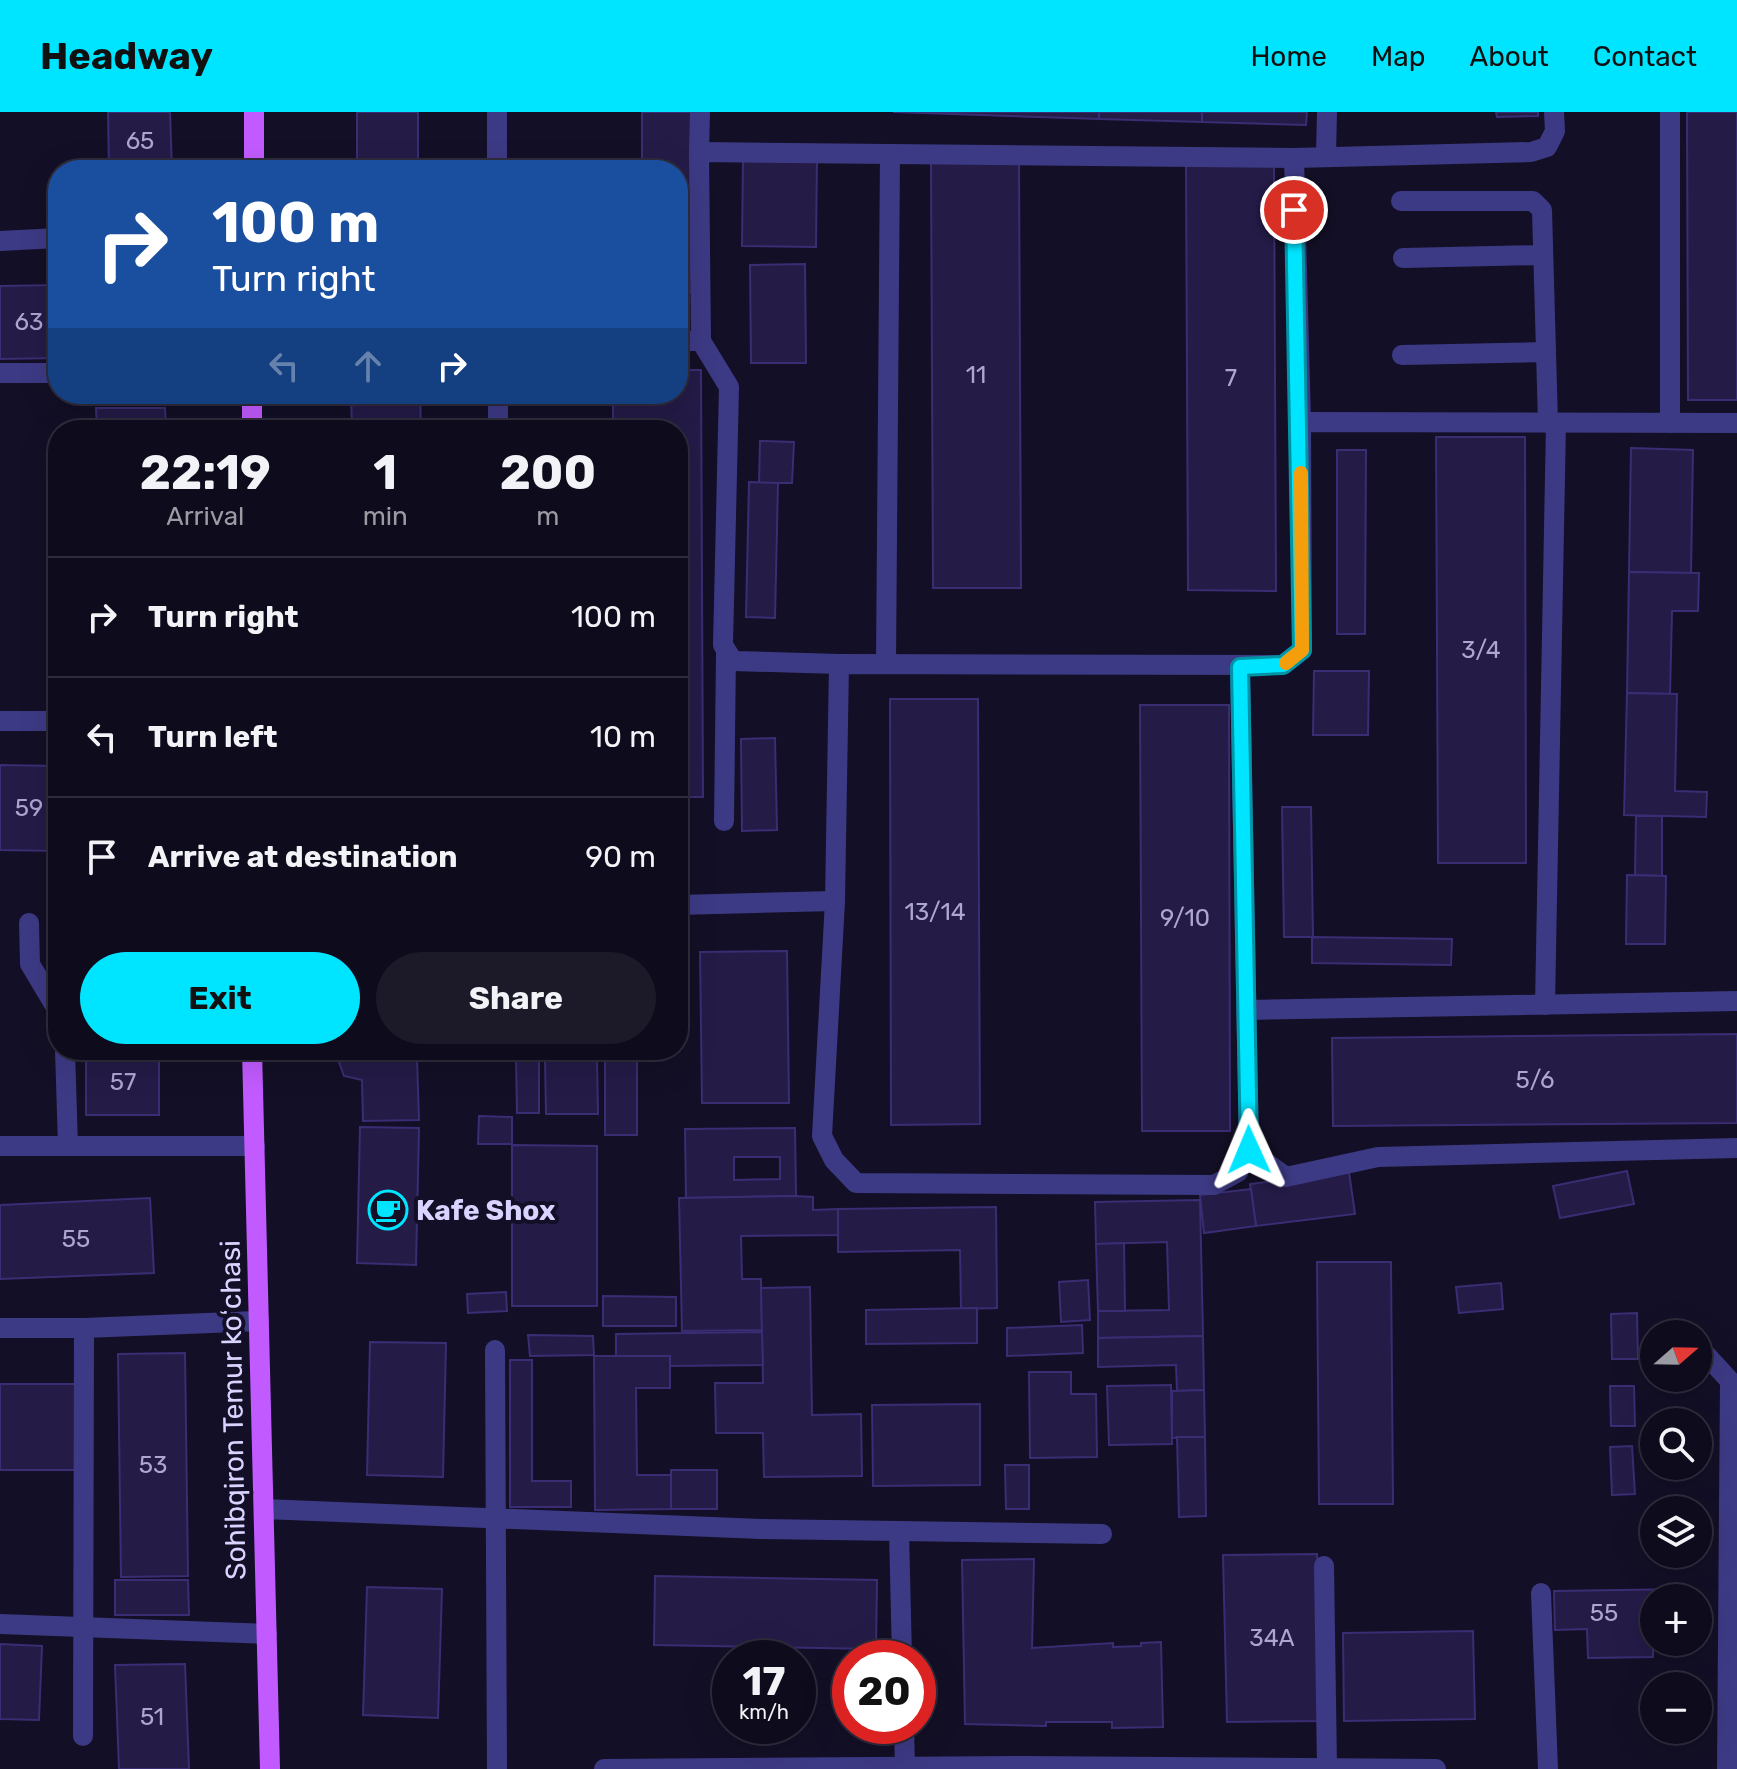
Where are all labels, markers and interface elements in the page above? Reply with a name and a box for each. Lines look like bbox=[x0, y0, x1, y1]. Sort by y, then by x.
text: Headway bbox=[40, 33, 213, 79]
text: Home bbox=[1250, 40, 1327, 73]
text: Map bbox=[1371, 40, 1425, 73]
text: About bbox=[1469, 40, 1549, 73]
text: Contact bbox=[1593, 40, 1697, 73]
house number: 65 bbox=[126, 127, 154, 155]
pin bbox=[1260, 176, 1328, 244]
icon: arrive bbox=[1272, 188, 1316, 232]
text: 100 m bbox=[212, 190, 379, 256]
icon: right bbox=[80, 192, 184, 296]
text: Turn right bbox=[212, 257, 376, 300]
house number: 63 bbox=[15, 308, 43, 336]
icon: left bbox=[262, 344, 306, 388]
icon: ahead bbox=[346, 344, 390, 388]
icon: right bbox=[430, 344, 474, 388]
house number: 11 bbox=[966, 361, 986, 389]
house number: 7 bbox=[1225, 364, 1237, 392]
text: 22:19 bbox=[140, 444, 271, 501]
text: 1 bbox=[373, 444, 397, 501]
text: 200 bbox=[500, 444, 596, 501]
text: Arrival bbox=[166, 501, 244, 532]
text: min bbox=[363, 501, 408, 532]
text: m bbox=[536, 501, 559, 532]
icon: right bbox=[80, 595, 124, 639]
text: Turn right bbox=[148, 599, 299, 635]
text: 100 m bbox=[571, 599, 656, 635]
house number: 3/4 bbox=[1461, 636, 1501, 664]
icon: left bbox=[80, 715, 124, 759]
text: Turn left bbox=[148, 719, 278, 755]
text: 10 m bbox=[590, 719, 656, 755]
house number: 59 bbox=[15, 794, 43, 822]
icon: arrive bbox=[80, 835, 124, 879]
text: Arrive at destination bbox=[148, 839, 458, 875]
text: 90 m bbox=[585, 839, 656, 875]
house number: 13/14 bbox=[904, 898, 966, 926]
house number: 9/10 bbox=[1160, 904, 1210, 932]
button: Exit bbox=[80, 952, 360, 1044]
button: Share bbox=[376, 952, 656, 1044]
house number: 5/6 bbox=[1516, 1066, 1554, 1094]
house number: 57 bbox=[110, 1068, 136, 1096]
position arrow bbox=[1207, 1108, 1291, 1192]
cafe icon: Kafe Shox bbox=[367, 1189, 409, 1231]
place label: Kafe Shox bbox=[416, 1194, 556, 1227]
house number: 55 bbox=[62, 1225, 90, 1253]
street label: Sohibqiron Temur koʻchasi bbox=[214, 1240, 252, 1580]
north arrow bbox=[1640, 1320, 1712, 1392]
map controls bbox=[1640, 1320, 1712, 1744]
button: search bbox=[1640, 1408, 1712, 1480]
house number: 53 bbox=[139, 1451, 167, 1479]
button: layers bbox=[1640, 1496, 1712, 1568]
button: + bbox=[1640, 1584, 1712, 1656]
house number: 55 bbox=[1590, 1599, 1618, 1627]
house number: 34А bbox=[1249, 1624, 1295, 1652]
speed limit sign: 20 bbox=[832, 1640, 936, 1744]
text: 17 bbox=[743, 1658, 785, 1705]
button: − bbox=[1640, 1672, 1712, 1744]
text: km/h bbox=[739, 1700, 789, 1724]
house number: 51 bbox=[140, 1703, 164, 1731]

